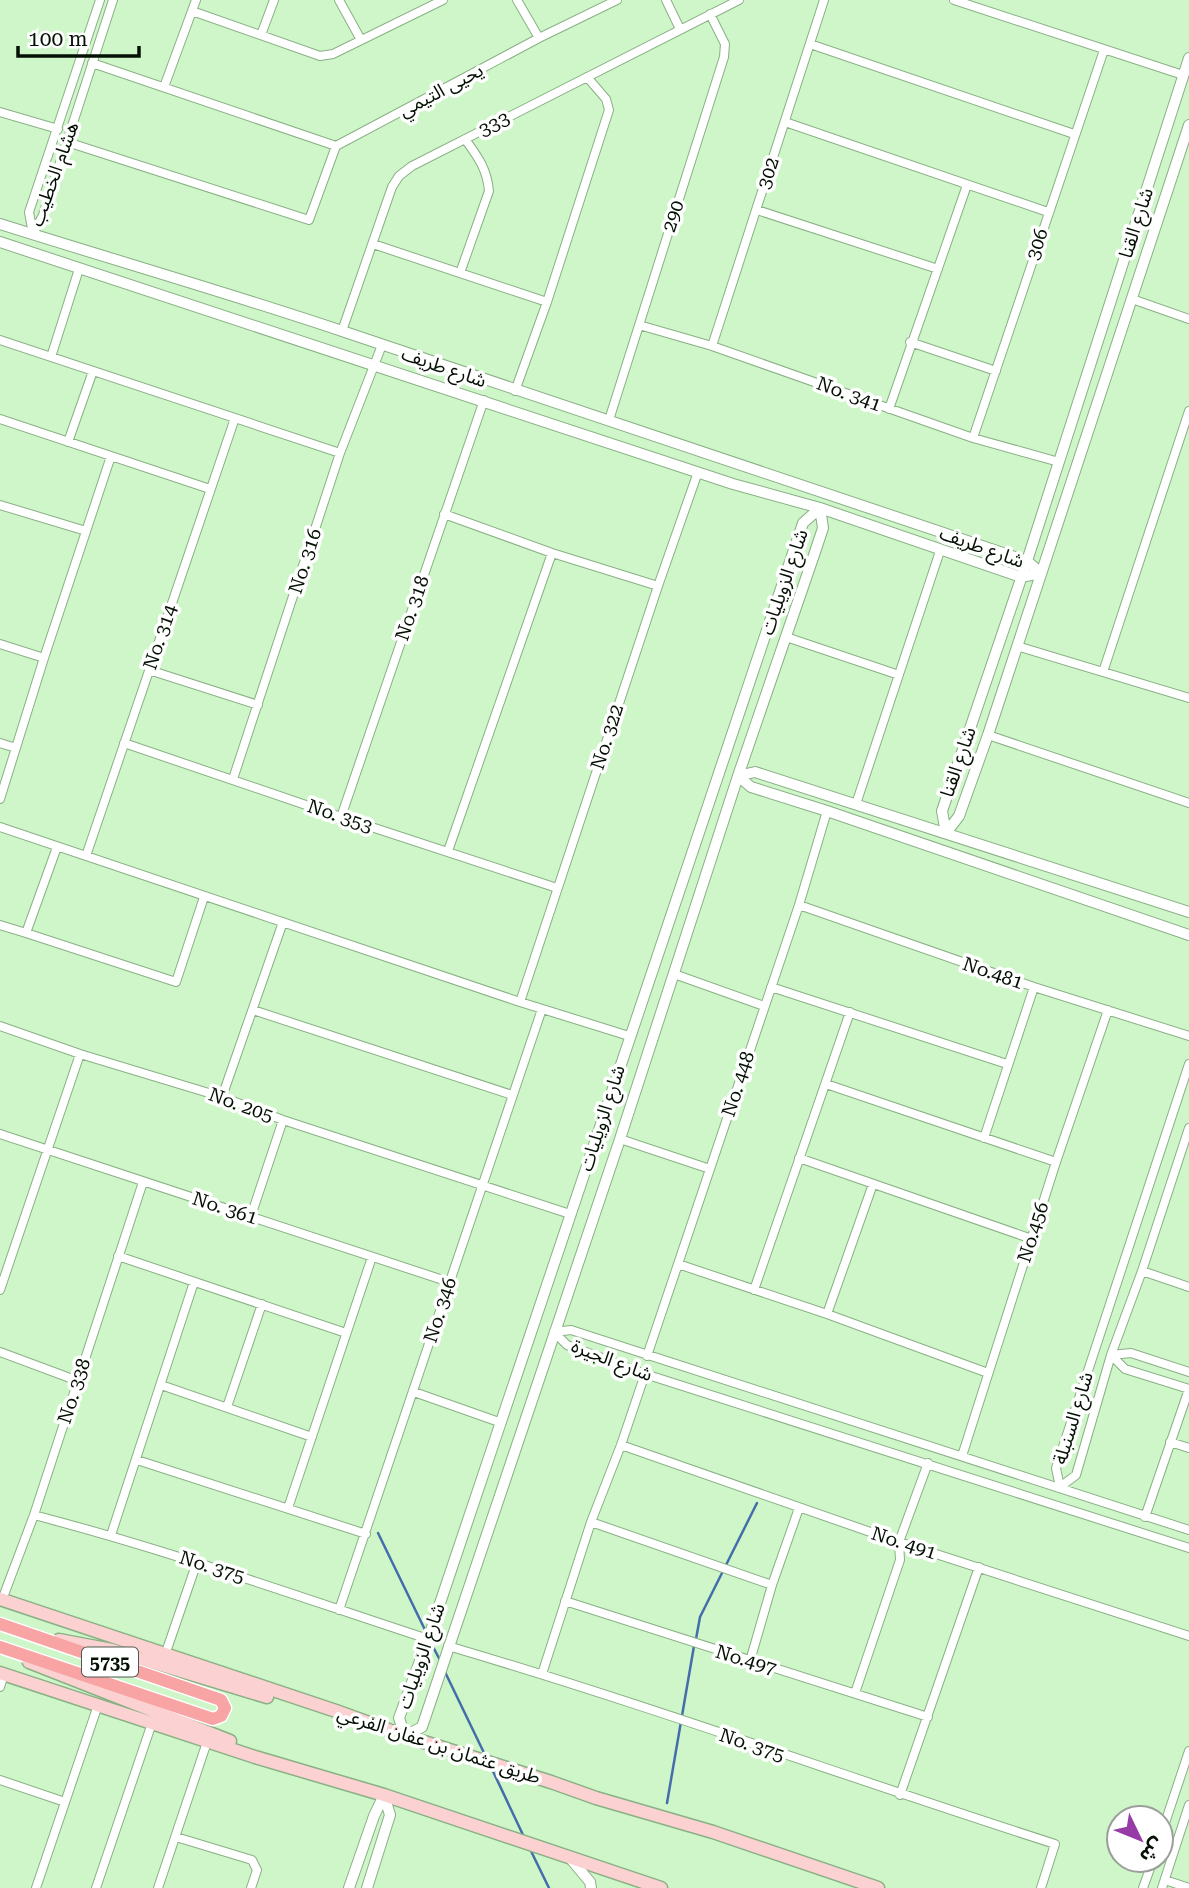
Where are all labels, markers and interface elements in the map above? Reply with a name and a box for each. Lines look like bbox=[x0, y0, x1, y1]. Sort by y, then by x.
scale bar bbox=[18, 14, 138, 58]
text: 100 m bbox=[28, 27, 88, 51]
street label: يحيى التيمي bbox=[395, 58, 489, 125]
street label: 333 bbox=[475, 107, 513, 141]
street label: هشام الخطيب bbox=[24, 119, 86, 230]
street label: 302 bbox=[752, 154, 784, 192]
street label: شارع القنا bbox=[1114, 185, 1160, 262]
street label: 290 bbox=[657, 197, 689, 235]
street label: 306 bbox=[1021, 225, 1053, 263]
street label: شارع طريف bbox=[398, 342, 489, 394]
street label: No. 341 bbox=[813, 372, 885, 416]
street label: شارع طريف bbox=[936, 521, 1027, 575]
street label: No. 316 bbox=[284, 525, 326, 597]
street label: شارع الزويليات bbox=[755, 526, 815, 638]
street label: No. 318 bbox=[390, 572, 434, 644]
street label: No. 314 bbox=[138, 601, 182, 673]
street label: No. 322 bbox=[586, 701, 628, 773]
street label: شارع القنا bbox=[935, 724, 983, 801]
street label: No. 353 bbox=[304, 794, 376, 838]
street label: No.481 bbox=[960, 952, 1026, 994]
street label: No. 448 bbox=[717, 1048, 759, 1120]
street label: شارع الزويليات bbox=[574, 1062, 632, 1175]
street label: No. 205 bbox=[205, 1083, 277, 1127]
street label: No. 361 bbox=[189, 1187, 261, 1229]
street label: No.456 bbox=[1012, 1199, 1054, 1265]
street label: No. 346 bbox=[419, 1274, 461, 1346]
street label: شارع الجيرة bbox=[568, 1334, 656, 1388]
street label: No. 338 bbox=[53, 1355, 95, 1427]
street label: شارع السنبلة bbox=[1048, 1369, 1100, 1468]
street label: No. 491 bbox=[868, 1522, 940, 1564]
street label: No. 375 bbox=[176, 1546, 248, 1588]
street label: شارع الزويليات bbox=[392, 1600, 452, 1712]
street label: No.497 bbox=[713, 1640, 780, 1680]
road number: 5735 bbox=[82, 1647, 138, 1676]
street label: طريق عثمان بن عفان الفرعي bbox=[333, 1701, 544, 1792]
street label: No. 375 bbox=[716, 1723, 788, 1767]
north arrow bbox=[1105, 1804, 1175, 1874]
text: ش bbox=[1135, 1833, 1169, 1868]

